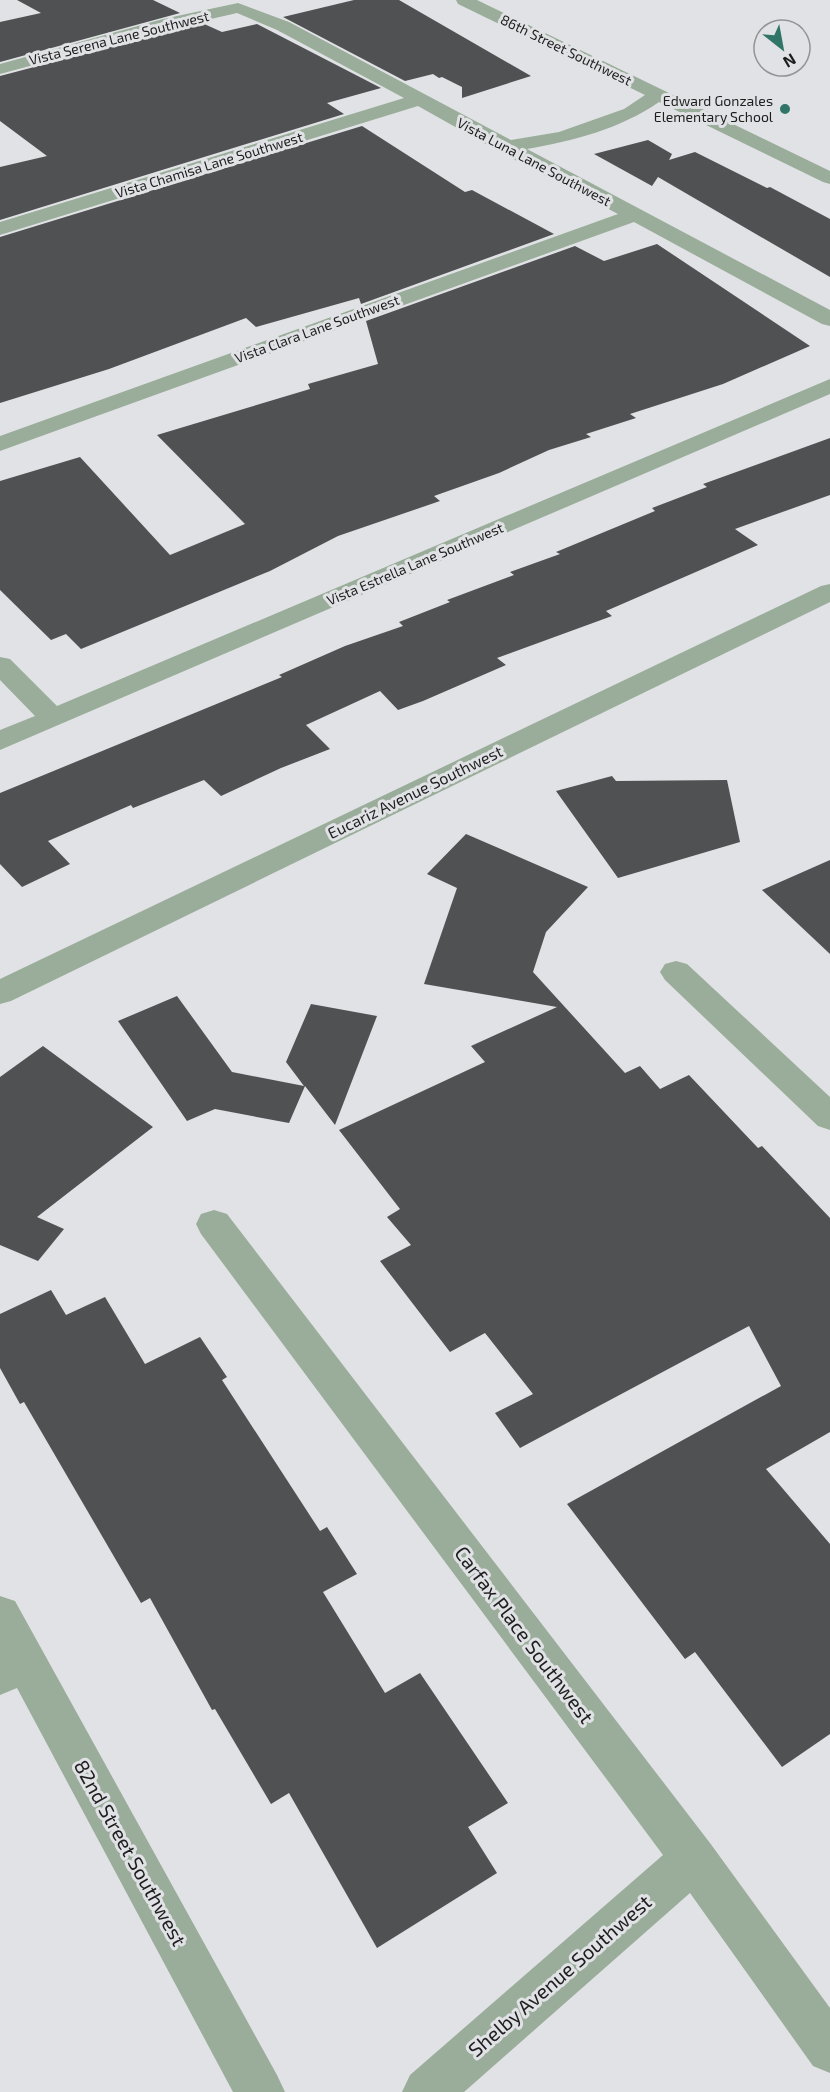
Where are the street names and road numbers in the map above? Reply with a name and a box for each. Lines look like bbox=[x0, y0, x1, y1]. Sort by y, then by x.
street label: Vista Serena Lane Southwest bbox=[27, 7, 211, 68]
street label: 86th Street Southwest bbox=[498, 10, 635, 89]
street label: Vista Luna Lane Southwest bbox=[454, 114, 614, 209]
street label: Vista Chamisa Lane Southwest bbox=[113, 128, 305, 201]
street label: Vista Clara Lane Southwest bbox=[232, 291, 401, 366]
street label: Vista Estrella Lane Southwest bbox=[324, 519, 506, 608]
street label: Eucariz Avenue Southwest bbox=[324, 741, 505, 842]
street label: Carfax Place Southwest bbox=[450, 1541, 600, 1728]
street label: 82nd Street Southwest bbox=[70, 1755, 192, 1950]
street label: Shelby Avenue Southwest bbox=[463, 1889, 656, 2061]

